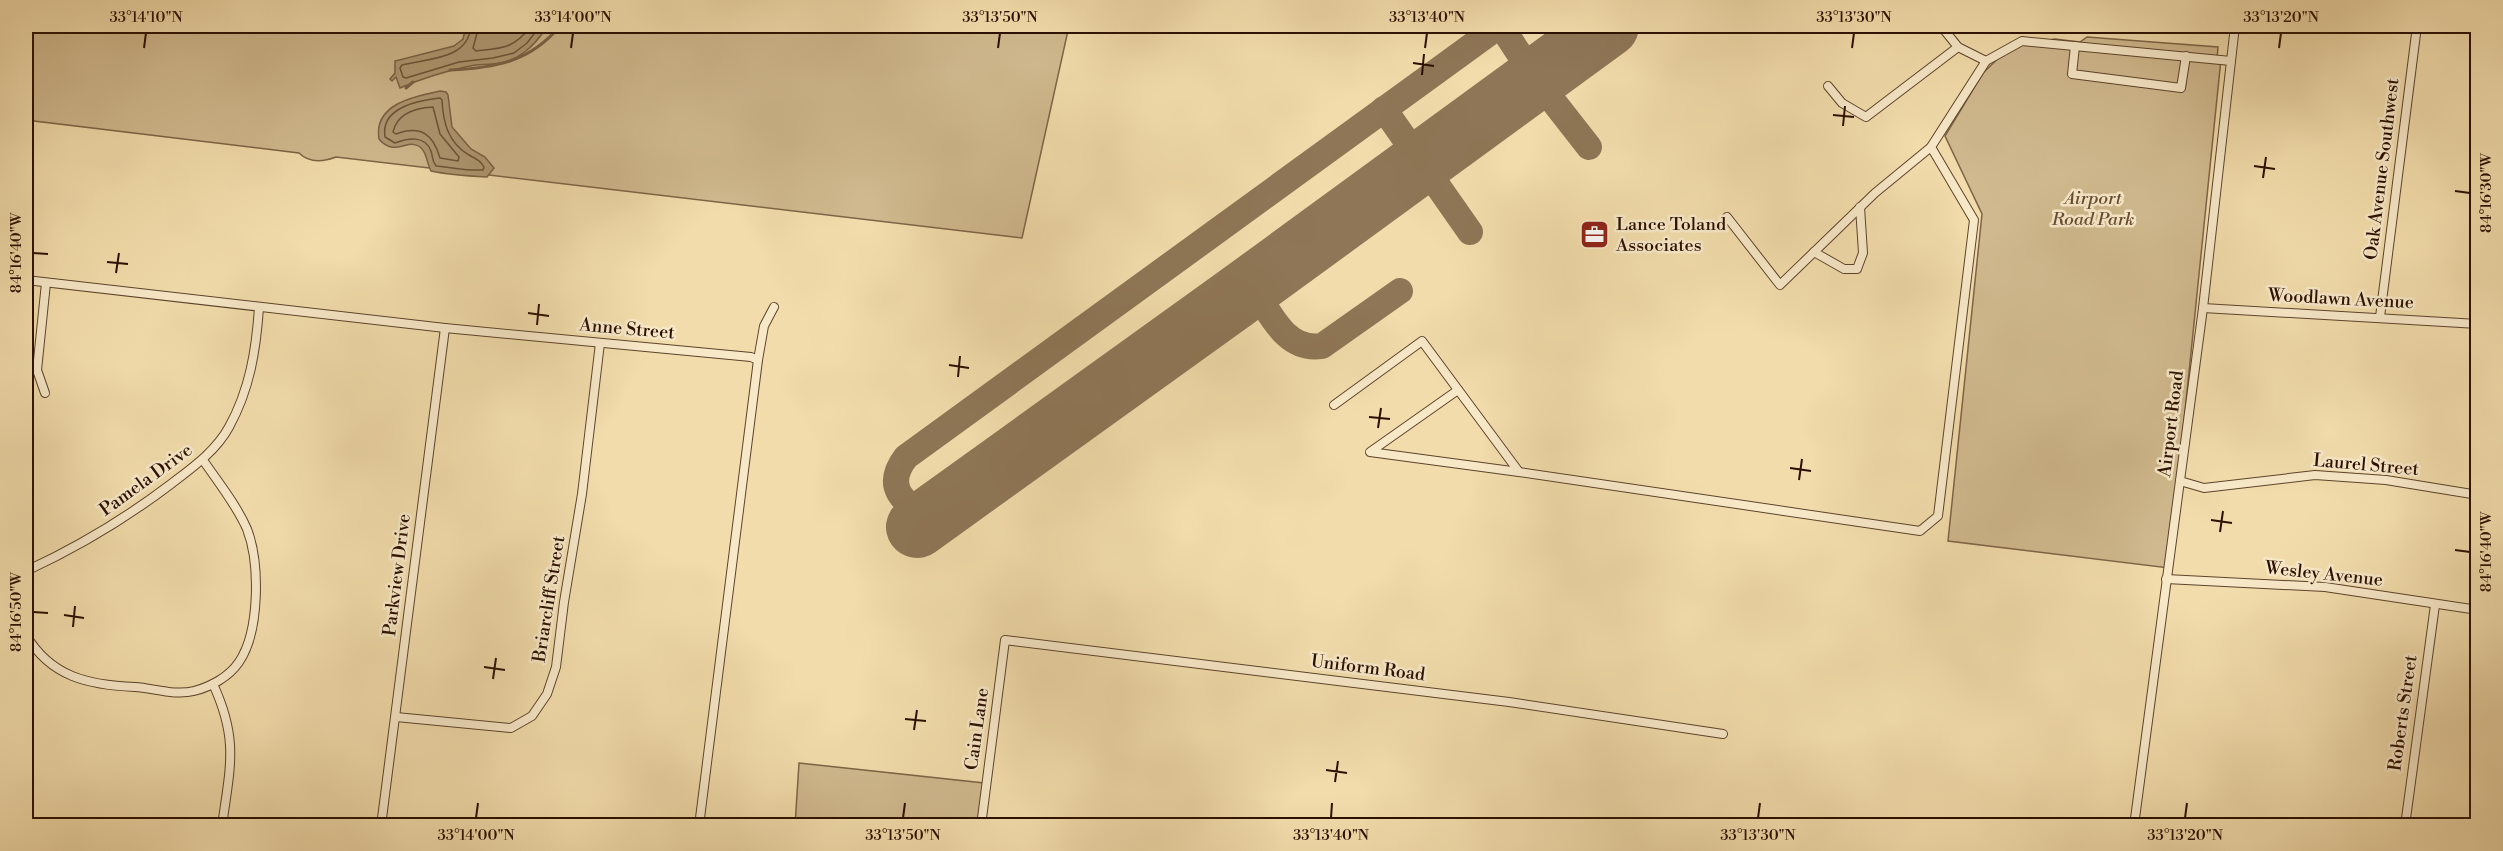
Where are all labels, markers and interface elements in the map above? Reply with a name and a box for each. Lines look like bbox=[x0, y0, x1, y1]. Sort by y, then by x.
text: 33°14'10"N bbox=[109, 8, 183, 27]
text: 33°14'00"N bbox=[534, 8, 612, 27]
text: 33°13'50"N bbox=[962, 8, 1038, 27]
text: 33°13'40"N bbox=[1389, 8, 1465, 27]
text: 33°13'30"N bbox=[1816, 8, 1892, 27]
text: 33°13'20"N bbox=[2243, 8, 2319, 27]
street label: Oak Avenue Southwest bbox=[2359, 76, 2405, 261]
text: 84°16'30"W bbox=[2477, 153, 2496, 233]
park label: Airport Road Park bbox=[2051, 187, 2134, 231]
text: 84°16'40"W bbox=[7, 212, 26, 293]
place label: Lance Toland Associates bbox=[1615, 213, 1727, 257]
office icon: Lance Toland Associates bbox=[1579, 218, 1611, 250]
street label: Woodlawn Avenue bbox=[2266, 284, 2415, 314]
street label: Anne Street bbox=[577, 313, 676, 345]
street label: Airport Road bbox=[2153, 369, 2189, 480]
street label: Pamela Drive bbox=[95, 439, 197, 521]
street label: Laurel Street bbox=[2312, 449, 2420, 481]
text: 84°16'40"W bbox=[2477, 511, 2496, 592]
street label: Parkview Drive bbox=[378, 512, 416, 638]
street label: Briarcliff Street bbox=[527, 533, 570, 665]
street label: Wesley Avenue bbox=[2263, 556, 2384, 592]
text: 84°16'50"W bbox=[7, 572, 26, 652]
street label: Uniform Road bbox=[1309, 650, 1427, 687]
street label: Roberts Street bbox=[2383, 653, 2423, 772]
street label: Cain Lane bbox=[960, 686, 994, 772]
text: 33°14'00"N bbox=[437, 826, 515, 845]
text: 33°13'50"N bbox=[865, 826, 941, 845]
text: 33°13'40"N bbox=[1293, 826, 1369, 845]
text: 33°13'30"N bbox=[1720, 826, 1796, 845]
text: 33°13'20"N bbox=[2147, 826, 2223, 845]

